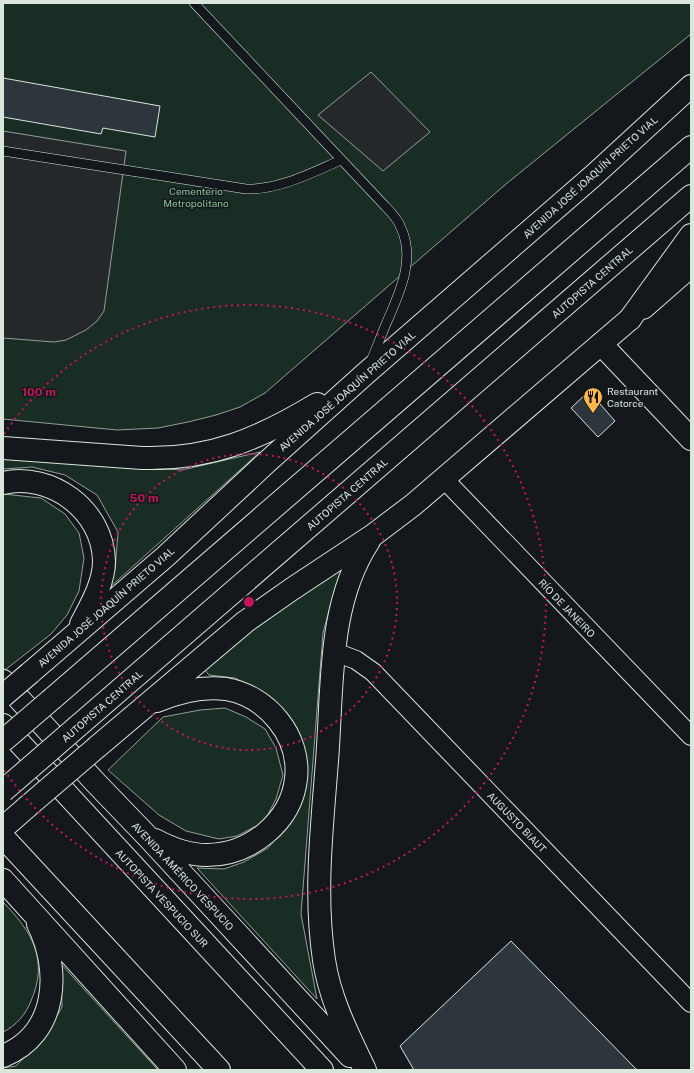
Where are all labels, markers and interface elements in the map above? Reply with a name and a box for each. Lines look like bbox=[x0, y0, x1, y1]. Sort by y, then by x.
street label: AVENIDA JOSÉ JOAQUÍN PRIETO VIAL bbox=[520, 113, 660, 241]
park label: Cementerio Metropolitano bbox=[163, 185, 229, 209]
street label: AUTOPISTA CENTRAL bbox=[549, 243, 635, 321]
street label: AVENIDA JOSÉ JOAQUÍN PRIETO VIAL bbox=[276, 328, 418, 454]
text: 100 m bbox=[22, 385, 56, 399]
place label: Restaurant Catorce bbox=[607, 385, 658, 409]
restaurant icon: Restaurant Catorce bbox=[582, 386, 604, 414]
street label: AUTOPISTA CENTRAL bbox=[304, 455, 390, 533]
text: 50 m bbox=[129, 491, 159, 505]
street label: AVENIDA JOSÉ JOAQUÍN PRIETO VIAL bbox=[35, 544, 177, 670]
street label: RÍO DE JANEIRO bbox=[536, 576, 598, 640]
centre of rings bbox=[242, 595, 256, 609]
street label: AUTOPISTA CENTRAL bbox=[59, 667, 145, 745]
street label: AUGUSTO BIAUT bbox=[485, 789, 549, 855]
street label: AVENIDA AMÉRICO VESPUCIO bbox=[130, 819, 236, 933]
street label: AUTOPISTA VESPUCIO SUR bbox=[113, 846, 211, 950]

